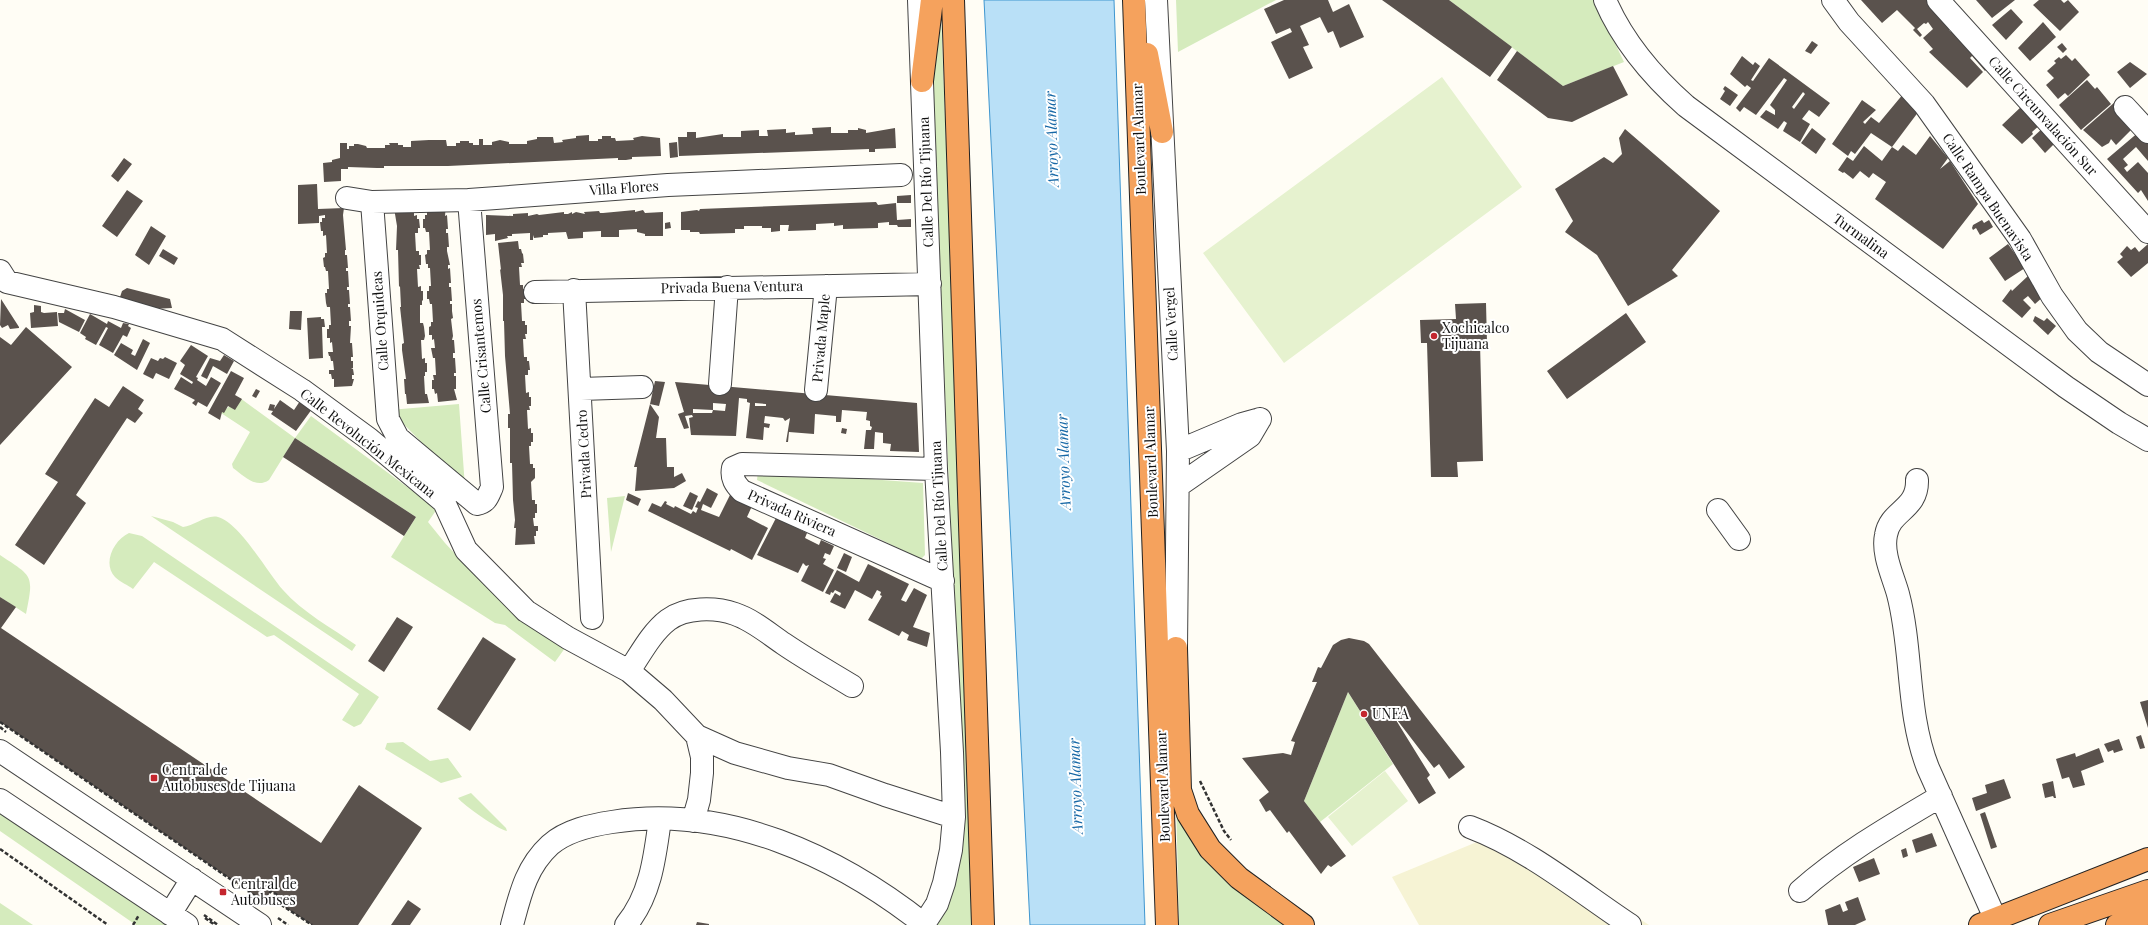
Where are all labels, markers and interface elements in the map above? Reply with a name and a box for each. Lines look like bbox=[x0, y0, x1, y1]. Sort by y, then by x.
street label: Calle Circunvalación Sur bbox=[1984, 52, 2103, 180]
street label: Boulevard Alamar bbox=[1127, 82, 1150, 195]
water label: Arroyo Alamar bbox=[1039, 90, 1063, 189]
street label: Calle Del Río Tijuana bbox=[914, 116, 937, 248]
street label: Calle Rampa Buenavista bbox=[1939, 129, 2038, 264]
street label: Villa Flores bbox=[588, 176, 659, 199]
street label: Turmalina bbox=[1829, 209, 1893, 262]
street label: Calle Orquideas bbox=[367, 271, 392, 372]
street label: Privada Buena Ventura bbox=[661, 276, 803, 297]
street label: Calle Vergel bbox=[1159, 286, 1182, 362]
street label: Privada Maple bbox=[807, 293, 834, 383]
street label: Calle Crisantemos bbox=[466, 298, 495, 414]
place label: Xochicalco Tijuana bbox=[1442, 318, 1510, 353]
marker: Xochicalco Tijuana bbox=[1429, 331, 1439, 341]
street label: Calle Revolución Mexicana bbox=[297, 384, 440, 502]
street label: Boulevard Alamar bbox=[1139, 405, 1162, 518]
street label: Privada Cedro bbox=[572, 409, 595, 499]
water label: Arroyo Alamar bbox=[1051, 413, 1075, 512]
street label: Calle Del Río Tijuana bbox=[926, 440, 951, 572]
street label: Privada Riviera bbox=[745, 485, 840, 541]
place label: UNEA bbox=[1372, 704, 1409, 723]
marker: UNEA bbox=[1359, 709, 1369, 719]
street label: Boulevard Alamar bbox=[1151, 729, 1174, 842]
water label: Arroyo Alamar bbox=[1063, 737, 1087, 836]
place label: Central de Autobuses de Tijuana bbox=[161, 760, 296, 795]
marker: Central de Autobuses de Tijuana bbox=[149, 773, 159, 783]
place label: Central de Autobuses bbox=[230, 874, 297, 909]
marker: Central de Autobuses bbox=[218, 887, 228, 897]

